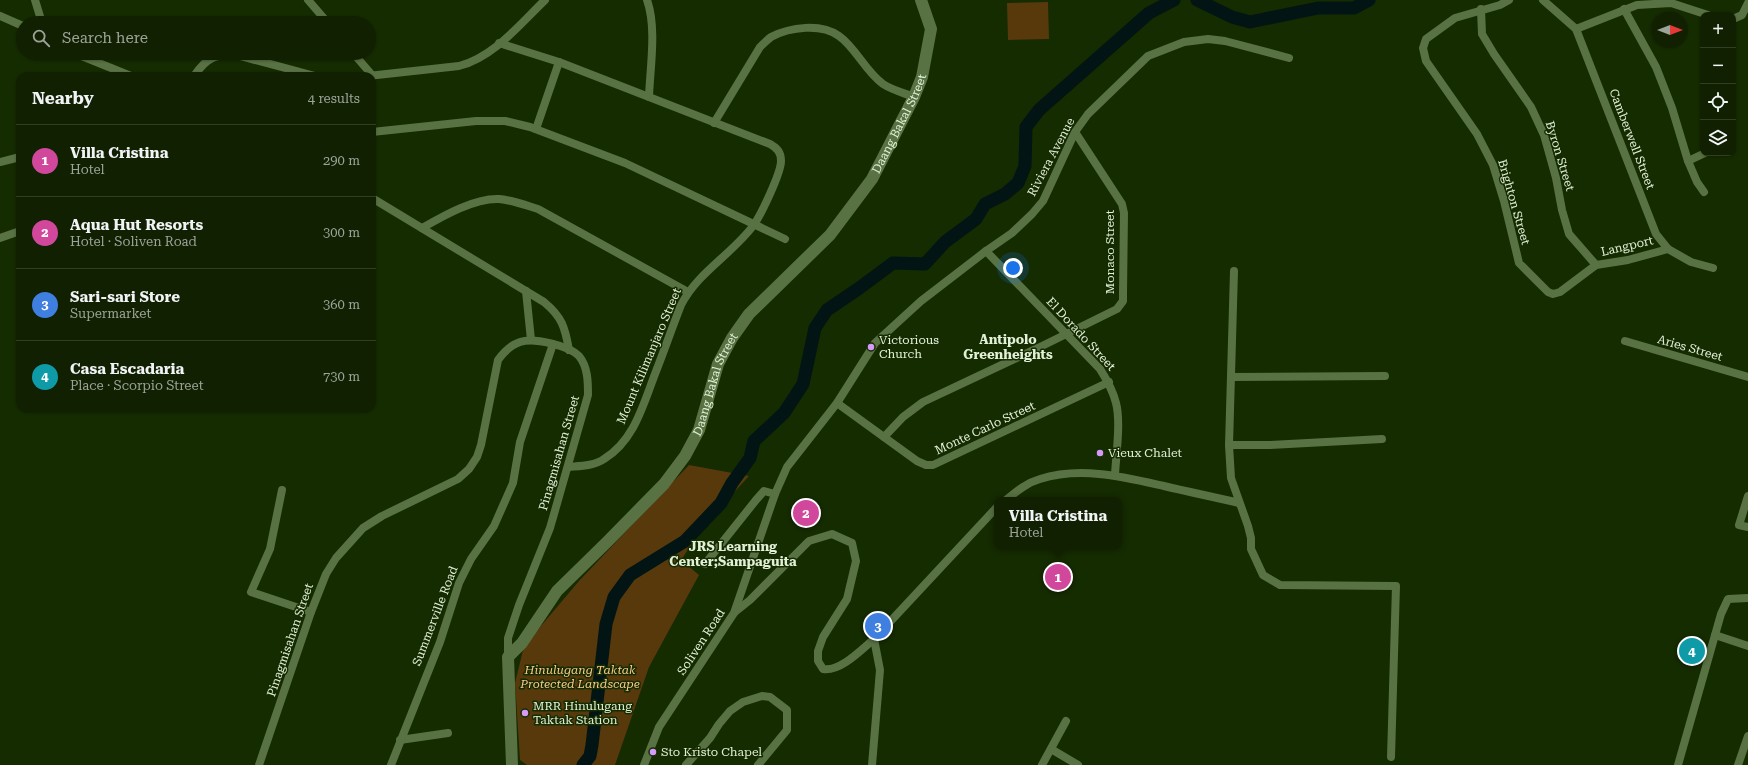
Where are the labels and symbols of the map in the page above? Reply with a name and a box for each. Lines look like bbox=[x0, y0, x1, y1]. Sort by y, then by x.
north arrow bbox=[1652, 12, 1688, 48]
street label: Daang Bakal Street bbox=[869, 72, 929, 176]
street label: Camberwell Street bbox=[1606, 87, 1658, 192]
street label: Riviera Avenue bbox=[1024, 115, 1078, 199]
street label: Byron Street bbox=[1543, 119, 1577, 193]
street label: Brighton Street bbox=[1495, 158, 1533, 247]
street label: Monaco Street bbox=[1103, 209, 1117, 294]
street label: Langport bbox=[1599, 233, 1655, 259]
your location bbox=[1003, 258, 1023, 278]
street label: Mount Kilimanjaro Street bbox=[614, 285, 684, 426]
street label: El Dorado Street bbox=[1044, 295, 1119, 374]
street label: Daang Bakal Street bbox=[690, 329, 741, 439]
district label: Antipolo Greenheights bbox=[963, 332, 1053, 362]
street label: Aries Street bbox=[1656, 332, 1725, 364]
place label: Victorious Church bbox=[879, 333, 939, 361]
marker: Victorious Church bbox=[866, 342, 876, 352]
street label: Pinagmisahan Street bbox=[536, 393, 582, 512]
street label: Monte Carlo Street bbox=[933, 398, 1038, 457]
place label: Vieux Chalet bbox=[1108, 446, 1183, 460]
marker: Vieux Chalet bbox=[1095, 448, 1105, 458]
pin: 2 bbox=[793, 498, 819, 528]
district label: JRS Learning Center;Sampaguita bbox=[669, 539, 797, 569]
pin: 1 bbox=[1045, 562, 1071, 592]
street label: Summerville Road bbox=[409, 564, 461, 668]
street label: Pinagmisahan Street bbox=[264, 581, 316, 699]
street label: Soliven Road bbox=[674, 606, 728, 678]
pin: 3 bbox=[865, 611, 891, 641]
pin: 4 bbox=[1679, 636, 1705, 666]
park label: Hinulugang Taktak Protected Landscape bbox=[519, 663, 640, 691]
place label: MRR Hinulugang Taktak Station bbox=[533, 699, 632, 727]
marker: MRR Hinulugang Taktak Station bbox=[520, 708, 530, 718]
place label: Sto Kristo Chapel bbox=[661, 745, 762, 759]
marker: Sto Kristo Chapel bbox=[648, 747, 658, 757]

